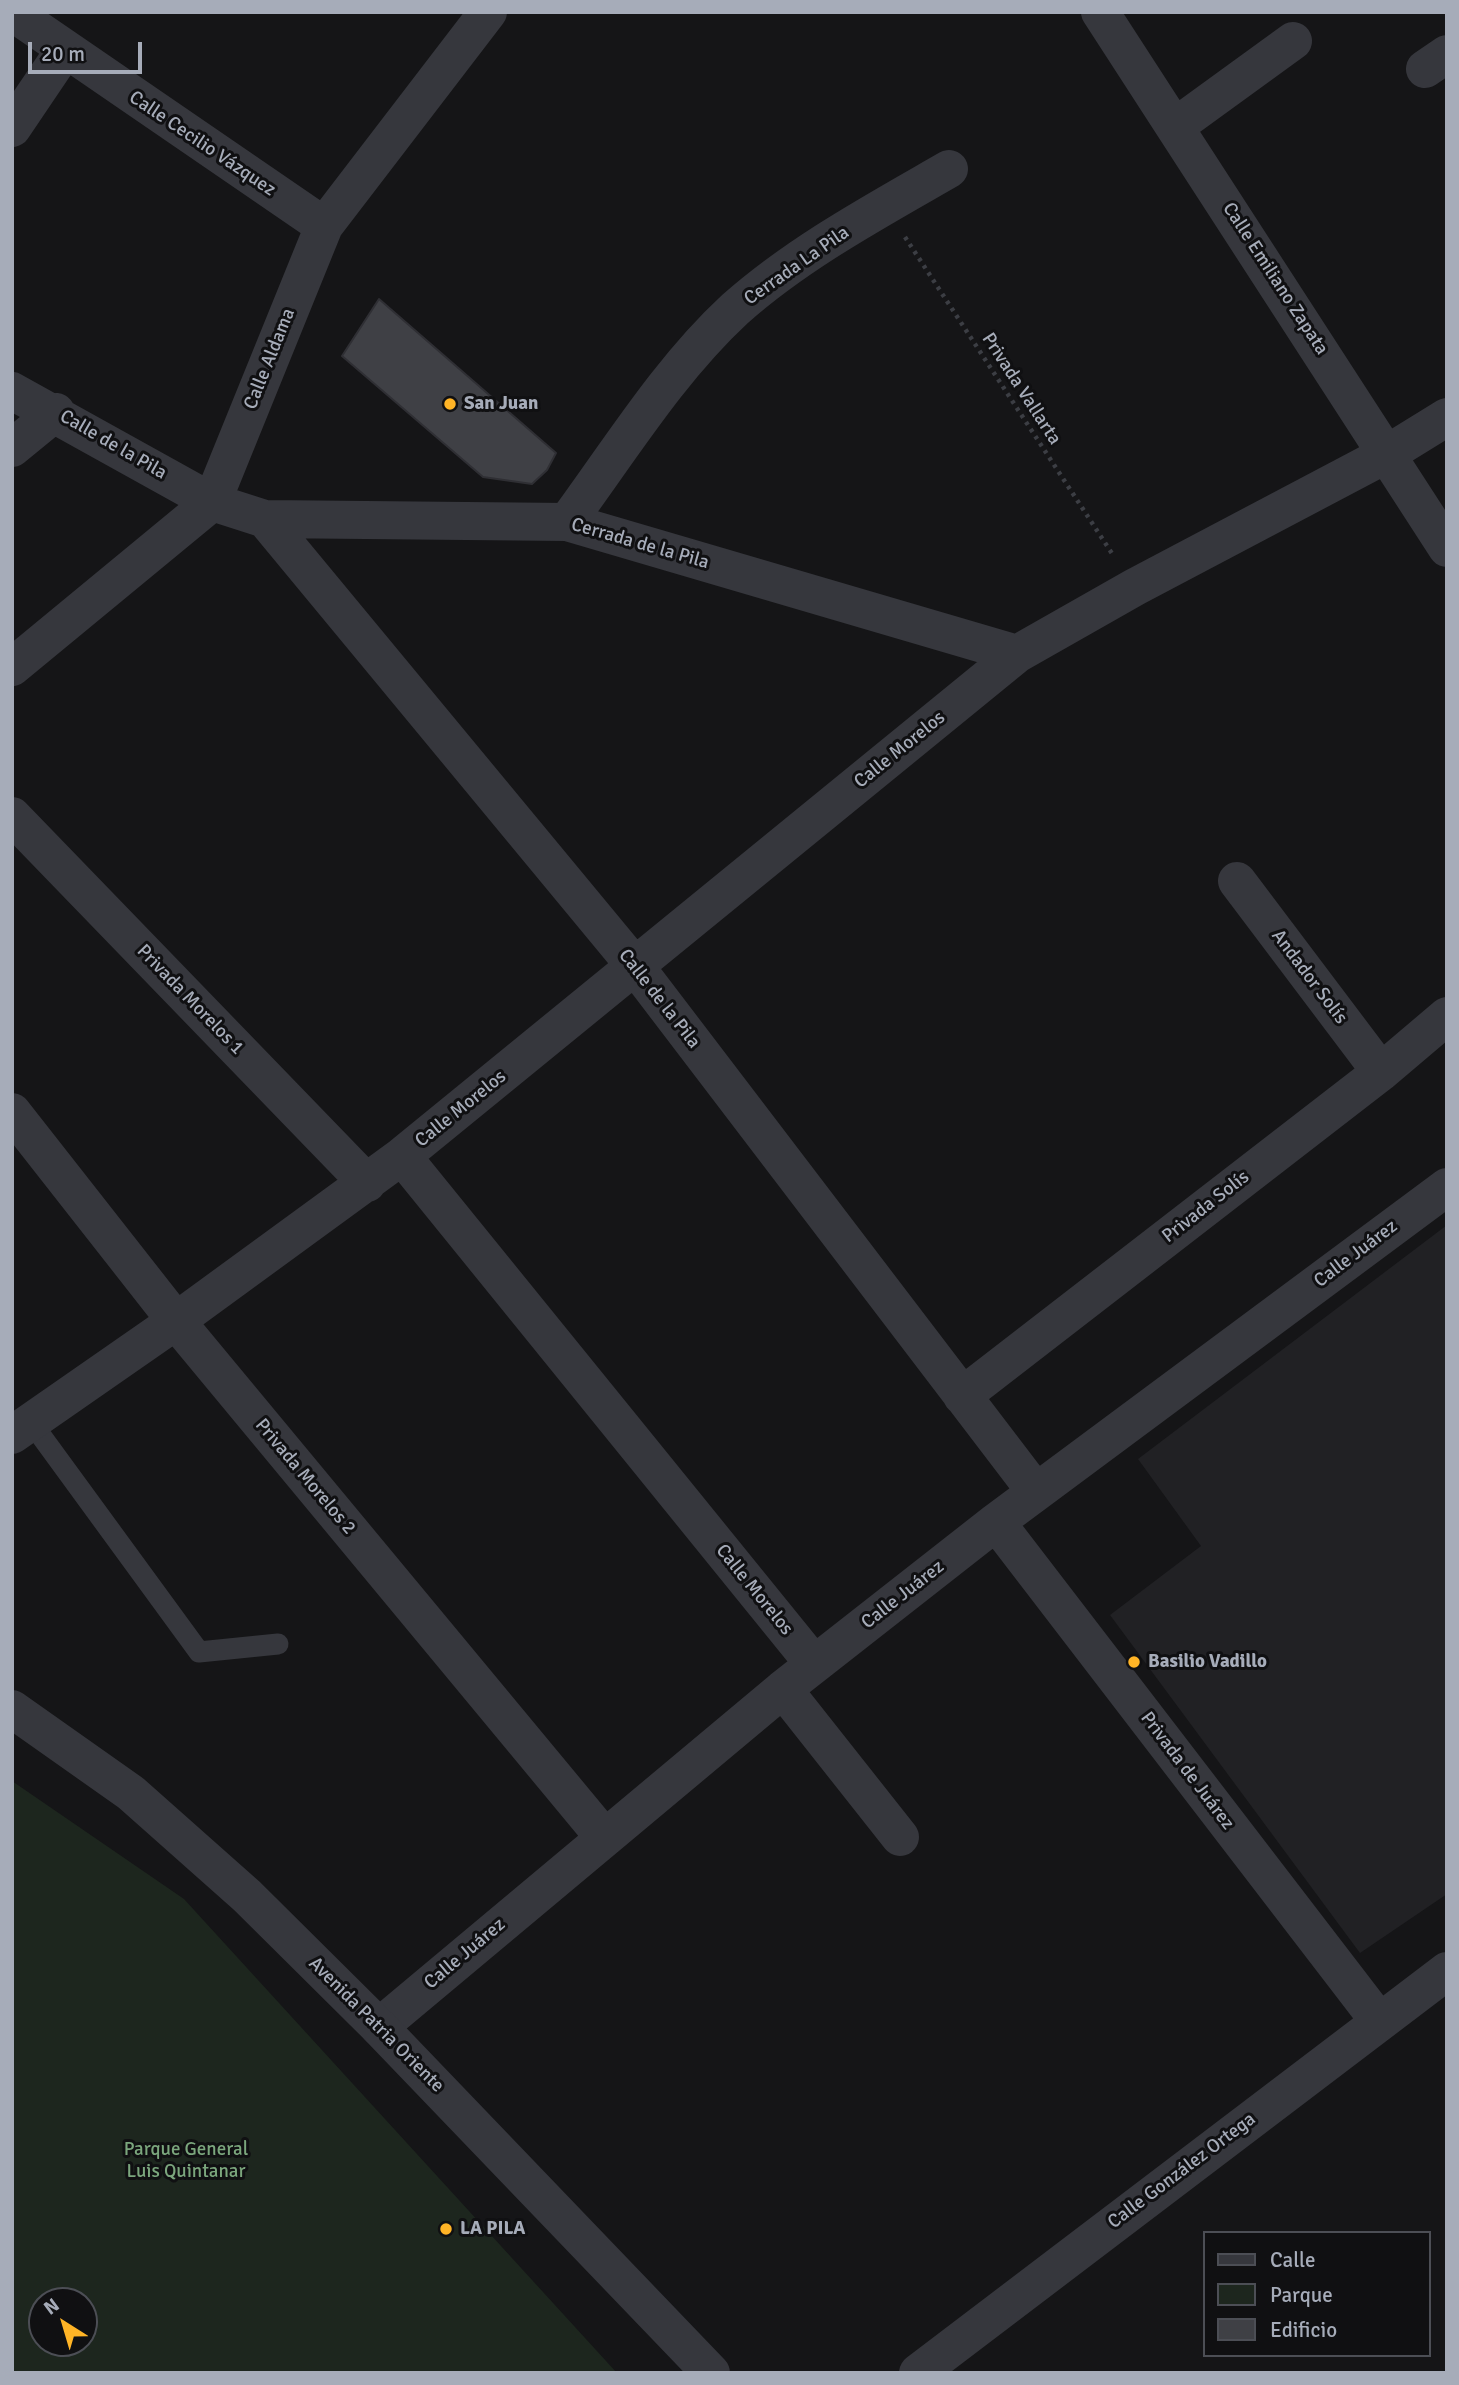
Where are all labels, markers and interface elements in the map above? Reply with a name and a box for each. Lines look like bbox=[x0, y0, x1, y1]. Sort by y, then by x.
scale bar bbox=[32, 28, 145, 72]
text: 20 m bbox=[41, 41, 85, 67]
street label: Calle Cecilio Vázquez bbox=[124, 87, 280, 201]
street label: Calle Emiliano Zapata bbox=[1217, 199, 1333, 359]
street label: Cerrada La Pila bbox=[740, 221, 854, 311]
street label: Calle Aldama bbox=[239, 305, 301, 413]
street label: Privada Vallarta bbox=[976, 329, 1066, 449]
place label: San Juan bbox=[464, 393, 538, 415]
marker: San Juan bbox=[442, 396, 458, 412]
street label: Calle de la Pila bbox=[55, 405, 171, 485]
street label: Cerrada de la Pila bbox=[568, 513, 712, 575]
street label: Calle Morelos bbox=[850, 706, 950, 794]
street label: Andador Solís bbox=[1266, 925, 1352, 1029]
street label: Privada Morelos 1 bbox=[132, 940, 248, 1060]
street label: Calle de la Pila bbox=[613, 945, 705, 1053]
street label: Calle Morelos bbox=[411, 1065, 511, 1153]
street label: Privada Solís bbox=[1158, 1166, 1254, 1248]
street label: Calle Juárez bbox=[1310, 1215, 1402, 1293]
street label: Privada Morelos 2 bbox=[250, 1414, 360, 1540]
street label: Calle Morelos bbox=[710, 1540, 798, 1640]
street label: Calle Juárez bbox=[857, 1556, 949, 1634]
place label: Basilio Vadillo bbox=[1148, 1651, 1267, 1673]
marker: Basilio Vadillo bbox=[1126, 1654, 1142, 1670]
street label: Privada de Juárez bbox=[1135, 1708, 1239, 1834]
street label: Calle Juárez bbox=[420, 1914, 510, 1994]
street label: Avenida Patria Oriente bbox=[304, 1953, 448, 2097]
street label: Calle González Ortega bbox=[1104, 2108, 1260, 2234]
park label: Parque General Luis Quintanar bbox=[124, 2139, 248, 2183]
place label: LA PILA bbox=[460, 2218, 525, 2240]
marker: LA PILA bbox=[438, 2221, 454, 2237]
legend bbox=[1204, 2231, 1431, 2357]
text: Calle bbox=[1270, 2247, 1316, 2273]
text: Parque bbox=[1270, 2282, 1333, 2308]
north arrow bbox=[28, 2287, 98, 2357]
text: N bbox=[39, 2293, 64, 2320]
text: Edificio bbox=[1270, 2317, 1337, 2343]

